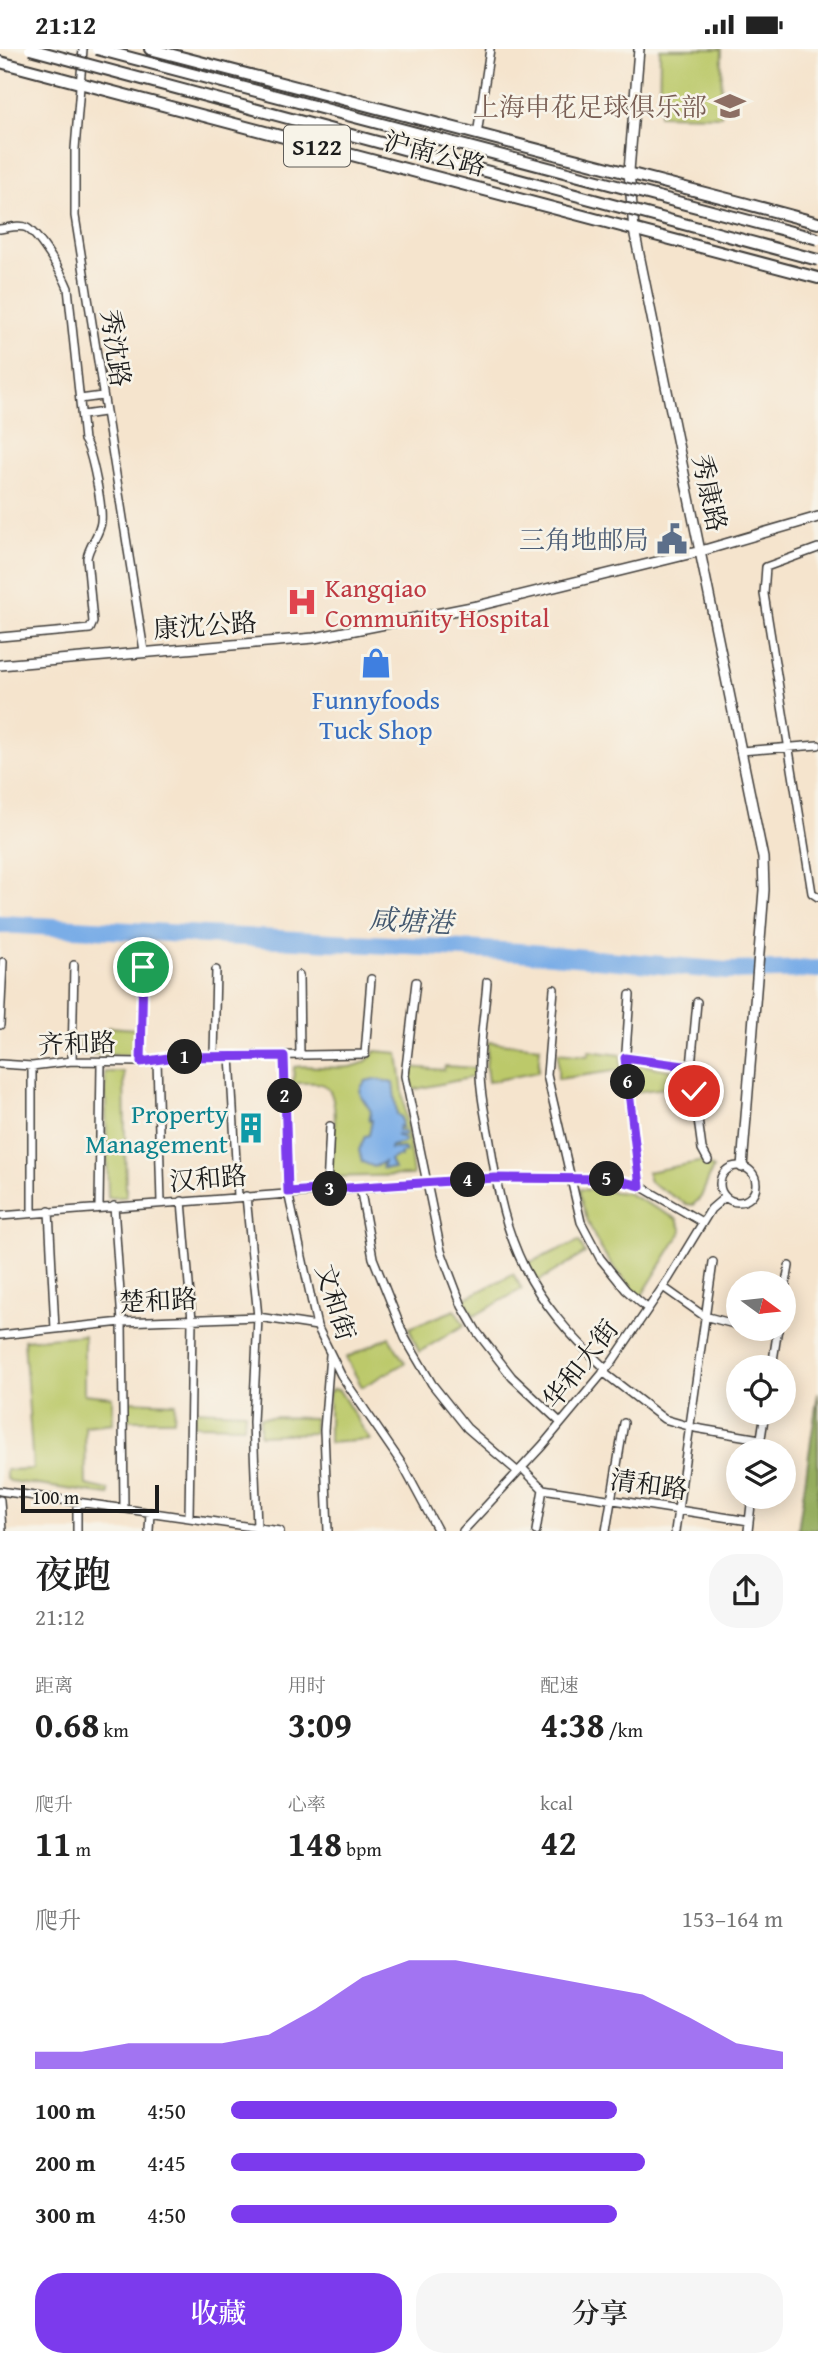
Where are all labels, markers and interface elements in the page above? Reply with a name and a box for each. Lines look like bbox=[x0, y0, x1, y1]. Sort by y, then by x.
text: 21:12 bbox=[35, 5, 96, 44]
place label: 上海申花足球俱乐部 bbox=[473, 87, 707, 126]
school or university icon: 上海申花足球俱乐部 bbox=[713, 89, 747, 123]
street label: 沪南公路 bbox=[380, 121, 490, 185]
road number: S122 bbox=[284, 125, 350, 167]
street label: 秀沈路 bbox=[91, 307, 141, 389]
street label: 秀康路 bbox=[683, 451, 737, 535]
place label: 三角地邮局 bbox=[519, 520, 649, 559]
public building icon: 三角地邮局 bbox=[655, 522, 689, 556]
place label: Kangqiao Community Hospital bbox=[325, 568, 550, 637]
hospital icon: Kangqiao Community Hospital bbox=[285, 585, 319, 619]
street label: 康沈公路 bbox=[152, 602, 258, 648]
shop icon: Funnyfoods Tuck Shop bbox=[359, 646, 393, 680]
place label: Funnyfoods Tuck Shop bbox=[312, 680, 440, 749]
water label: 咸塘港 bbox=[368, 897, 458, 943]
pin bbox=[113, 937, 173, 997]
icon: arrive bbox=[124, 948, 162, 986]
street label: 齐和路 bbox=[37, 1022, 117, 1064]
pin: 1 bbox=[168, 1039, 202, 1075]
text: 1 bbox=[180, 1042, 189, 1070]
pin bbox=[664, 1061, 724, 1121]
pin: 6 bbox=[610, 1065, 646, 1099]
text: 6 bbox=[623, 1067, 632, 1095]
icon: check bbox=[675, 1072, 713, 1110]
pin: 2 bbox=[268, 1079, 302, 1113]
text: 2 bbox=[280, 1081, 289, 1109]
place label: Property Management bbox=[85, 1094, 228, 1163]
building icon: Property Management bbox=[234, 1111, 268, 1145]
street label: 汉和路 bbox=[167, 1155, 249, 1201]
pin: 5 bbox=[590, 1161, 624, 1197]
pin: 4 bbox=[450, 1163, 486, 1197]
text: 5 bbox=[602, 1164, 611, 1192]
text: 4 bbox=[463, 1165, 472, 1193]
pin: 3 bbox=[312, 1171, 348, 1207]
text: 3 bbox=[325, 1174, 334, 1202]
street label: 文和街 bbox=[306, 1259, 366, 1345]
north arrow bbox=[726, 1271, 796, 1341]
map controls bbox=[726, 1271, 796, 1509]
street label: 楚和路 bbox=[118, 1278, 198, 1322]
street label: 华和大街 bbox=[533, 1311, 627, 1417]
button: locate bbox=[726, 1355, 796, 1425]
button: layers bbox=[726, 1439, 796, 1509]
street label: 清和路 bbox=[608, 1459, 690, 1509]
scale bar bbox=[21, 1482, 159, 1513]
text: 100 m bbox=[32, 1483, 79, 1511]
text: 夜跑 bbox=[35, 1546, 111, 1602]
button: share bbox=[709, 1554, 783, 1628]
text: 21:12 bbox=[35, 1600, 85, 1633]
text: 距离 bbox=[35, 1671, 73, 1699]
text: 用时 bbox=[288, 1671, 326, 1699]
text: 配速 bbox=[540, 1671, 578, 1699]
text: 0.68 bbox=[35, 1699, 99, 1750]
text: 3:09 bbox=[288, 1699, 352, 1750]
text: 4:38 bbox=[540, 1699, 605, 1750]
text: km bbox=[99, 1716, 129, 1744]
text: /km bbox=[605, 1716, 643, 1744]
text: kcal bbox=[540, 1789, 573, 1817]
text: 爬升 bbox=[35, 1790, 73, 1818]
text: 心率 bbox=[288, 1790, 326, 1818]
text: 42 bbox=[540, 1817, 577, 1868]
text: 11 bbox=[35, 1818, 71, 1869]
text: 148 bbox=[288, 1818, 342, 1869]
text: m bbox=[71, 1835, 91, 1863]
text: bpm bbox=[342, 1835, 382, 1863]
text: 153–164 m bbox=[682, 1902, 783, 1935]
text: 爬升 bbox=[35, 1903, 81, 1936]
text: 100 m bbox=[35, 2094, 96, 2127]
text: 4:50 bbox=[147, 2094, 186, 2127]
text: 200 m bbox=[35, 2146, 96, 2179]
text: 4:45 bbox=[147, 2146, 186, 2179]
text: 300 m bbox=[35, 2198, 96, 2231]
text: 4:50 bbox=[147, 2198, 186, 2231]
button: 收藏 bbox=[35, 2273, 402, 2353]
button: 分享 bbox=[416, 2273, 783, 2353]

